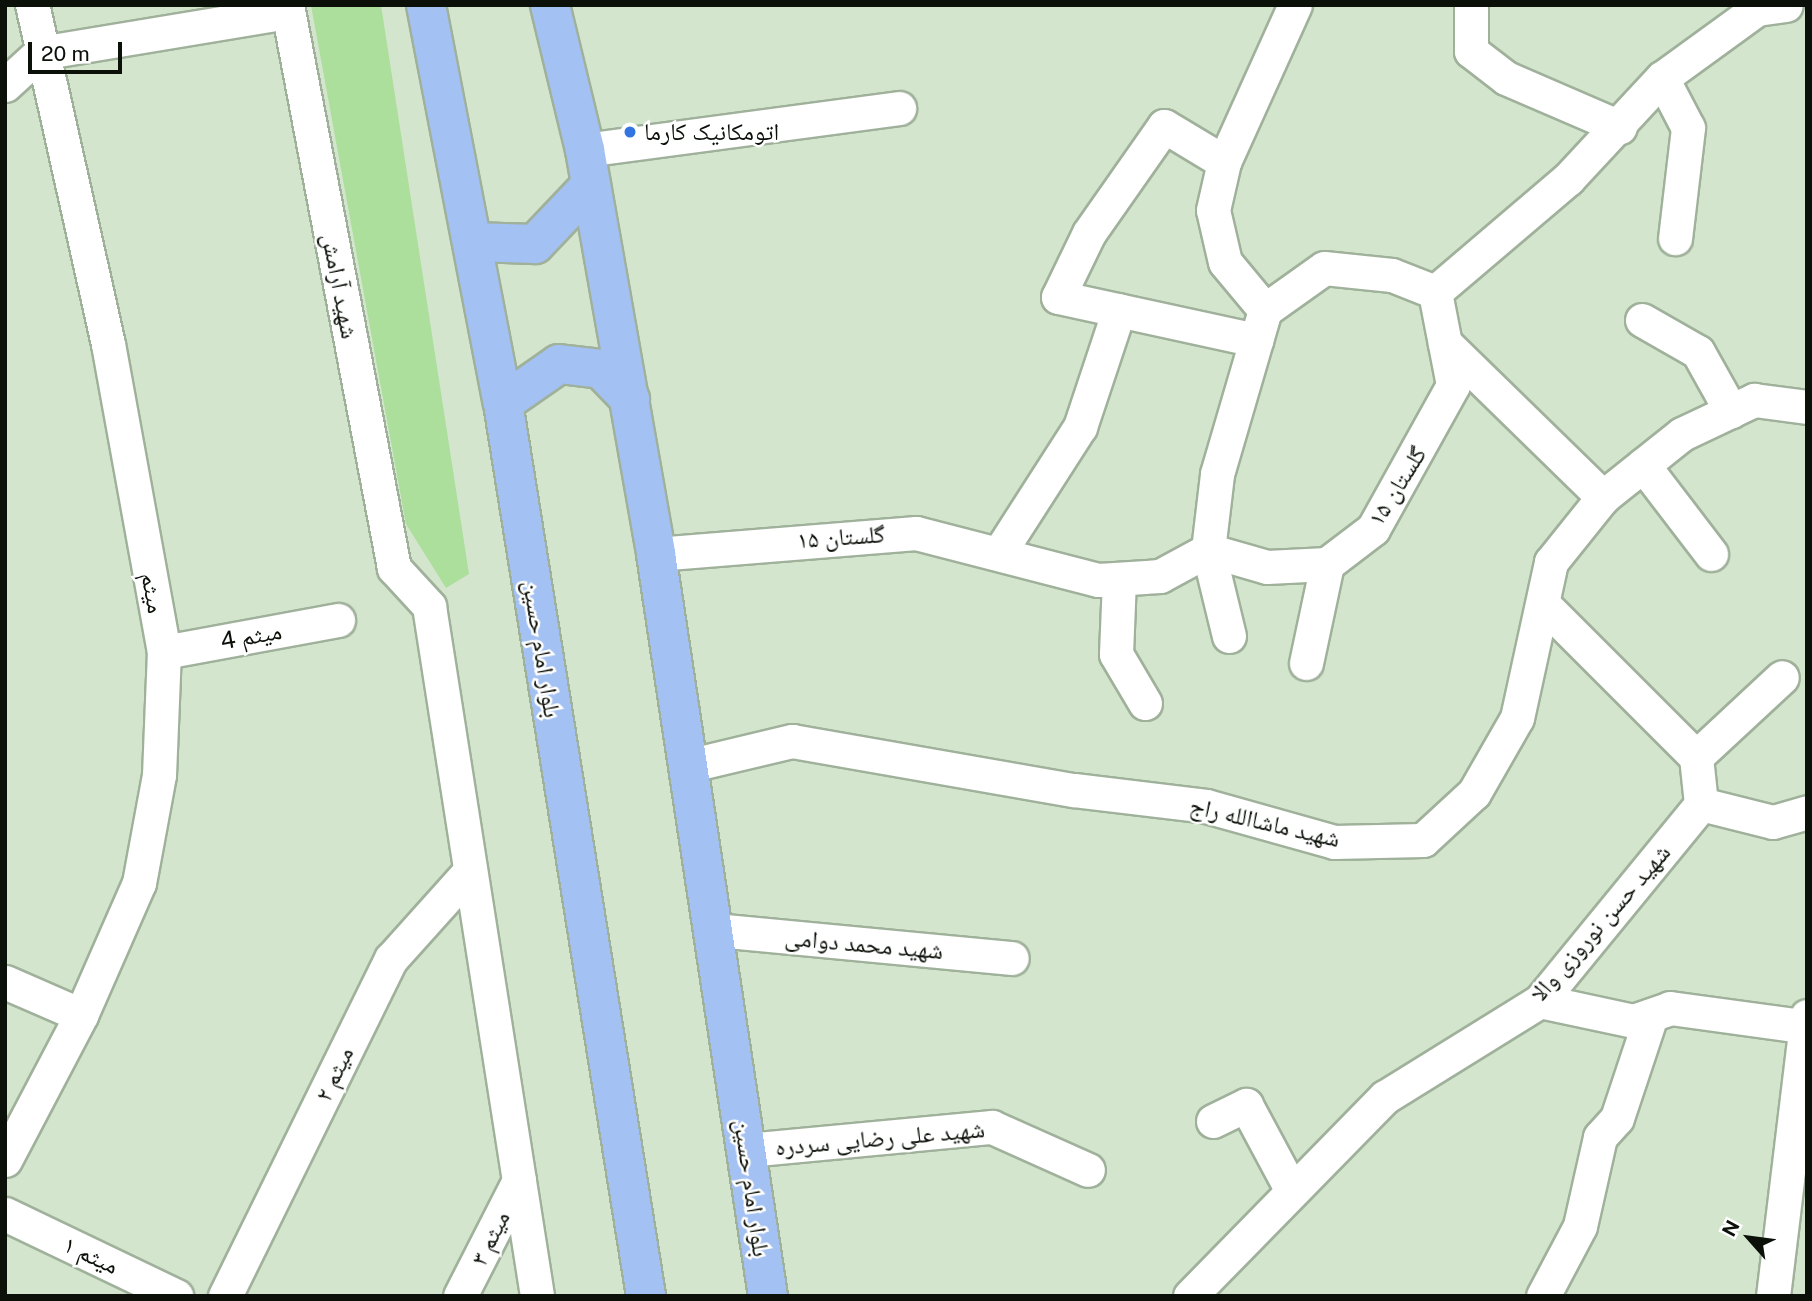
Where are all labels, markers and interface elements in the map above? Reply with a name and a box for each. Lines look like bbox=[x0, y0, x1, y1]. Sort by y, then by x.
scale bar bbox=[32, 28, 126, 72]
text: 20 m bbox=[41, 41, 90, 66]
place label: اتومکانیک کارما bbox=[644, 118, 779, 146]
marker: اتومکانیک کارما bbox=[622, 124, 638, 140]
street label: شهید آرامش bbox=[316, 231, 364, 341]
street label: گلستان ۱۵ bbox=[1361, 441, 1433, 531]
street label: گلستان ۱۵ bbox=[796, 520, 886, 554]
street label: میثم bbox=[135, 570, 171, 616]
street label: بلوار امام حسین bbox=[517, 578, 567, 720]
street label: میثم 4 bbox=[218, 616, 284, 656]
street label: شهید ماشاالله راج bbox=[1187, 791, 1343, 853]
street label: شهید حسن نوروزی والا bbox=[1524, 838, 1676, 1008]
street label: شهید محمد دوامی bbox=[783, 923, 945, 965]
street label: میثم ۲ bbox=[308, 1042, 360, 1106]
street label: شهید علی رضایی سردره bbox=[774, 1114, 986, 1162]
street label: بلوار امام حسین bbox=[728, 1117, 776, 1259]
north arrow bbox=[1714, 1203, 1784, 1273]
street label: میثم ۳ bbox=[464, 1206, 516, 1270]
text: N bbox=[1717, 1216, 1744, 1240]
street label: میثم ۱ bbox=[59, 1230, 123, 1280]

